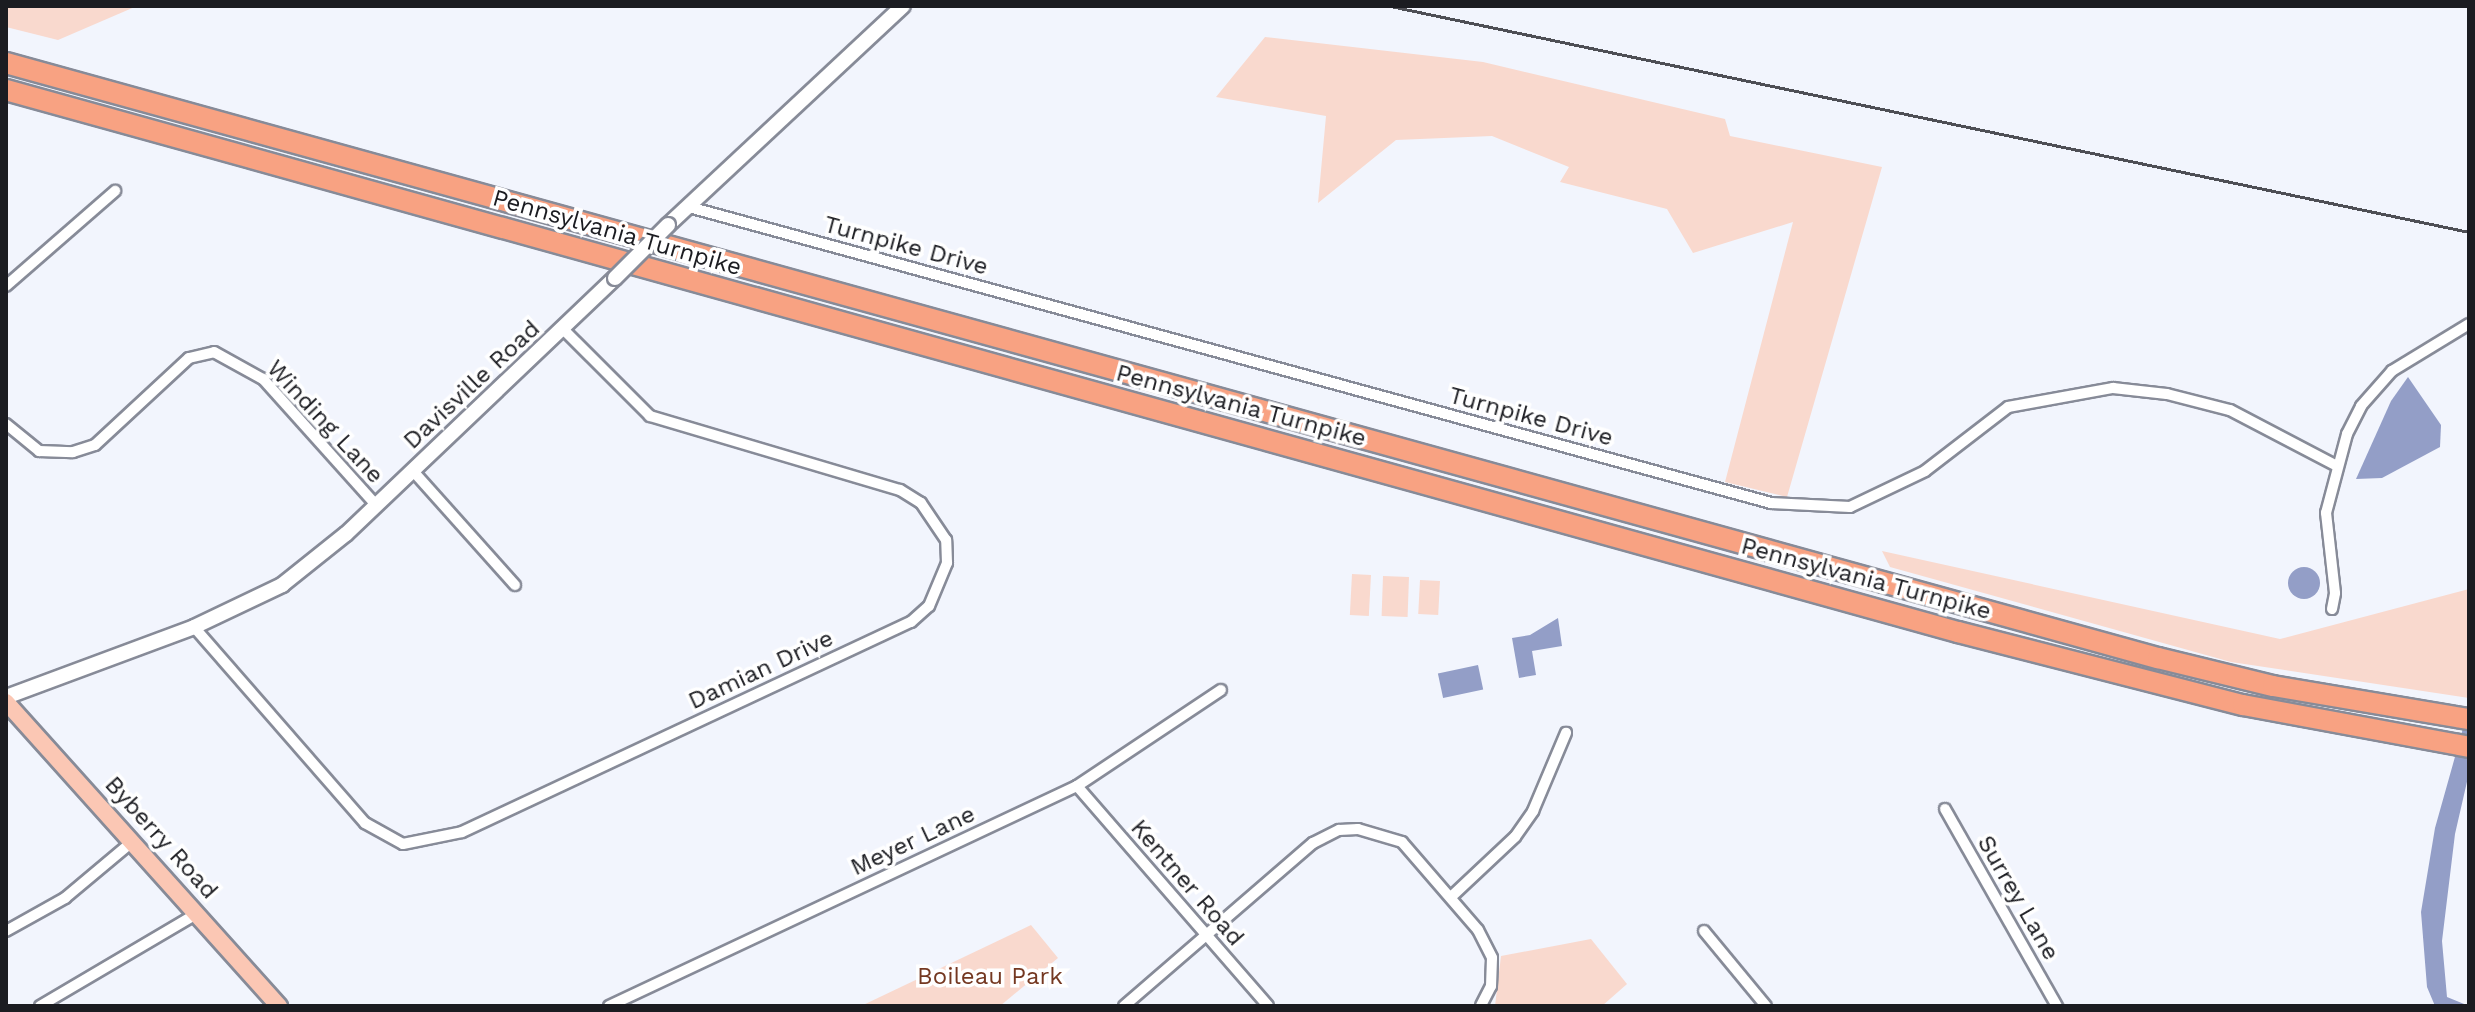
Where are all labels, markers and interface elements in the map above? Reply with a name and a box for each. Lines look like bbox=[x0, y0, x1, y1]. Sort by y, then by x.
street label: Pennsylvania Turnpike bbox=[489, 183, 745, 283]
street label: Turnpike Drive bbox=[821, 210, 991, 282]
street label: Davisville Road bbox=[398, 315, 546, 455]
street label: Winding Lane bbox=[261, 354, 389, 490]
street label: Pennsylvania Turnpike bbox=[1112, 359, 1370, 453]
street label: Turnpike Drive bbox=[1446, 381, 1616, 453]
street label: Pennsylvania Turnpike bbox=[1737, 532, 1995, 626]
street label: Damian Drive bbox=[684, 624, 838, 716]
street label: Byberry Road bbox=[98, 771, 224, 905]
street label: Meyer Lane bbox=[846, 800, 980, 882]
street label: Kentner Road bbox=[1124, 814, 1250, 952]
street label: Surrey Lane bbox=[1971, 830, 2065, 966]
park label: Boileau Park bbox=[917, 963, 1063, 991]

